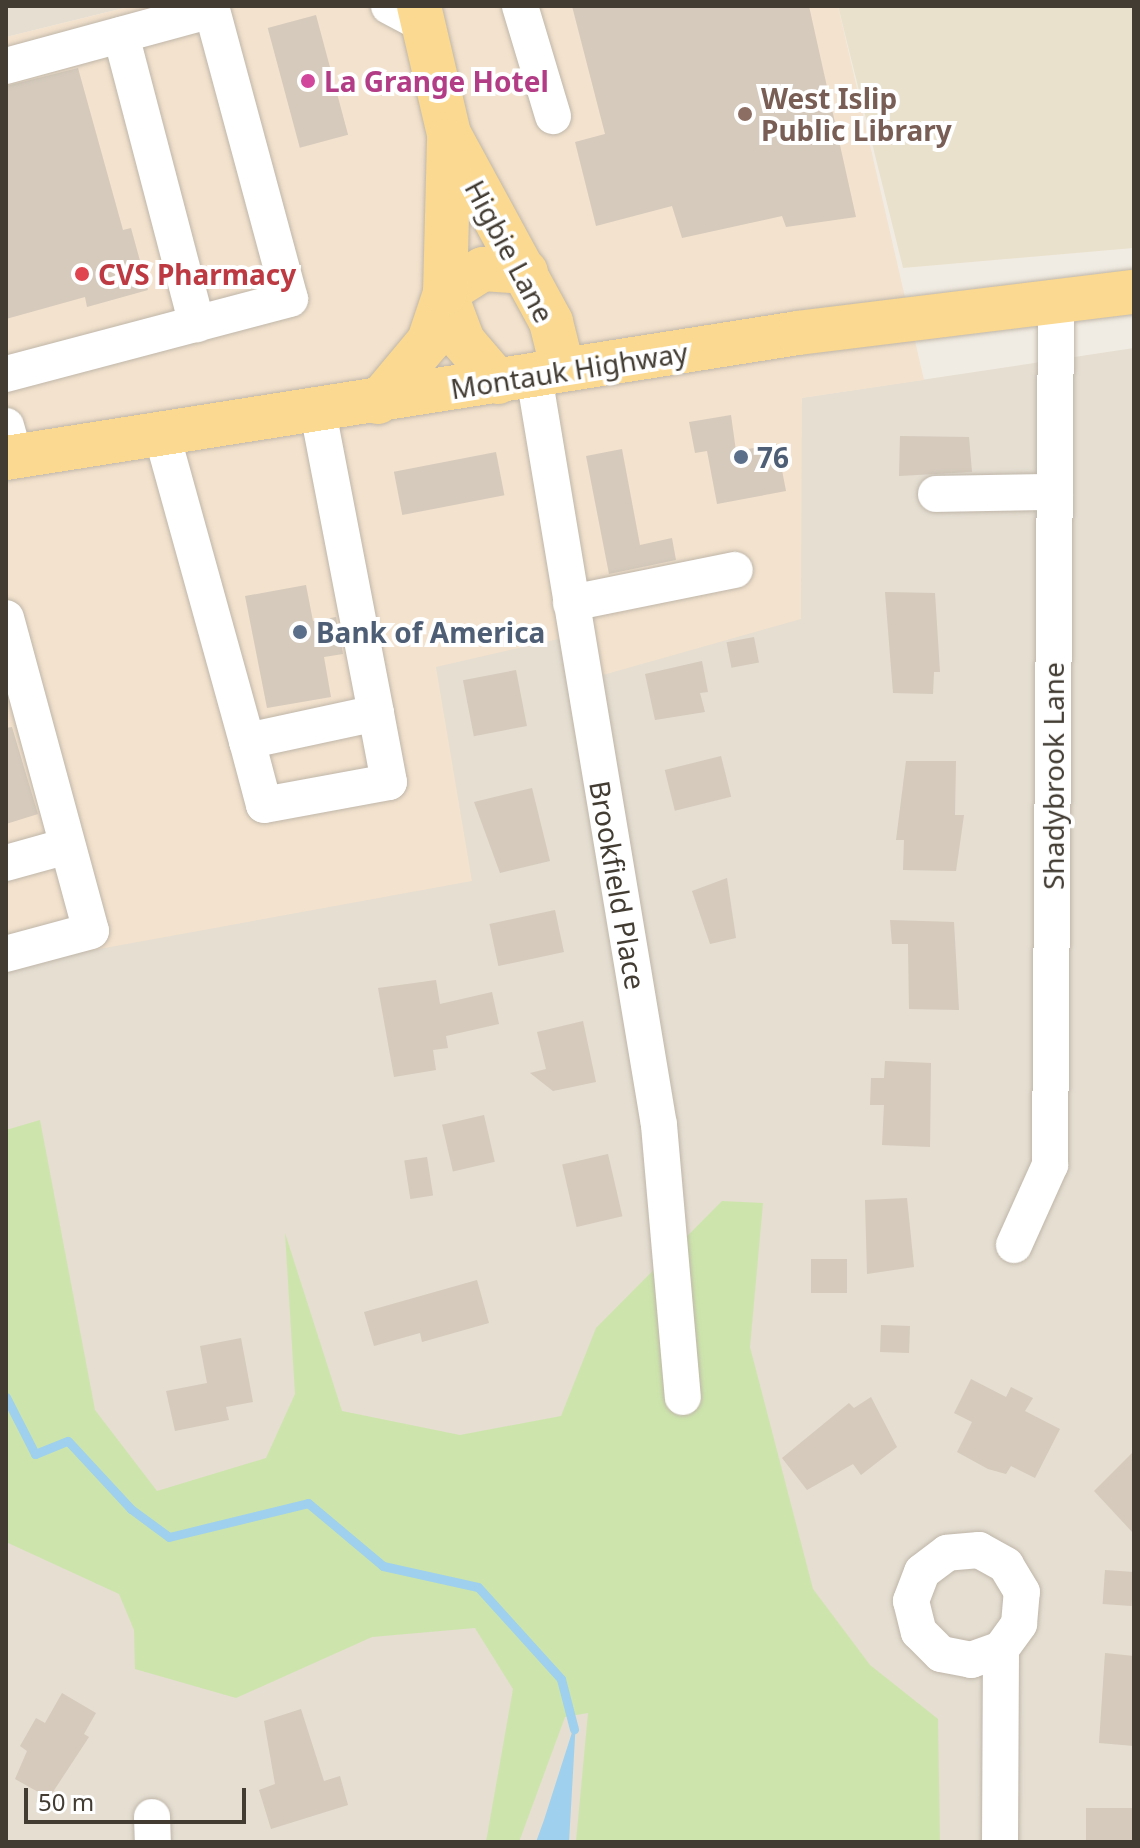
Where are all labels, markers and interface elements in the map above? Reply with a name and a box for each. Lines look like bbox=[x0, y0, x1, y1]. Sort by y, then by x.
place label: La Grange Hotel bbox=[324, 64, 549, 98]
marker: La Grange Hotel bbox=[299, 72, 317, 90]
place label: West Islip Public Library bbox=[761, 81, 952, 147]
marker: West Islip Public Library bbox=[736, 105, 754, 123]
street label: Higbie Lane bbox=[459, 174, 561, 328]
place label: CVS Pharmacy bbox=[98, 257, 296, 291]
marker: CVS Pharmacy bbox=[73, 265, 91, 283]
street label: Montauk Highway bbox=[448, 335, 690, 405]
place label: 76 bbox=[757, 440, 789, 474]
marker: 76 bbox=[732, 448, 750, 466]
place label: Bank of America bbox=[316, 615, 545, 649]
marker: Bank of America bbox=[291, 623, 309, 641]
street label: Shadybrook Lane bbox=[1036, 662, 1070, 890]
street label: Brookfield Place bbox=[583, 778, 653, 992]
scale bar bbox=[28, 1772, 250, 1822]
text: 50 m bbox=[38, 1785, 94, 1818]

